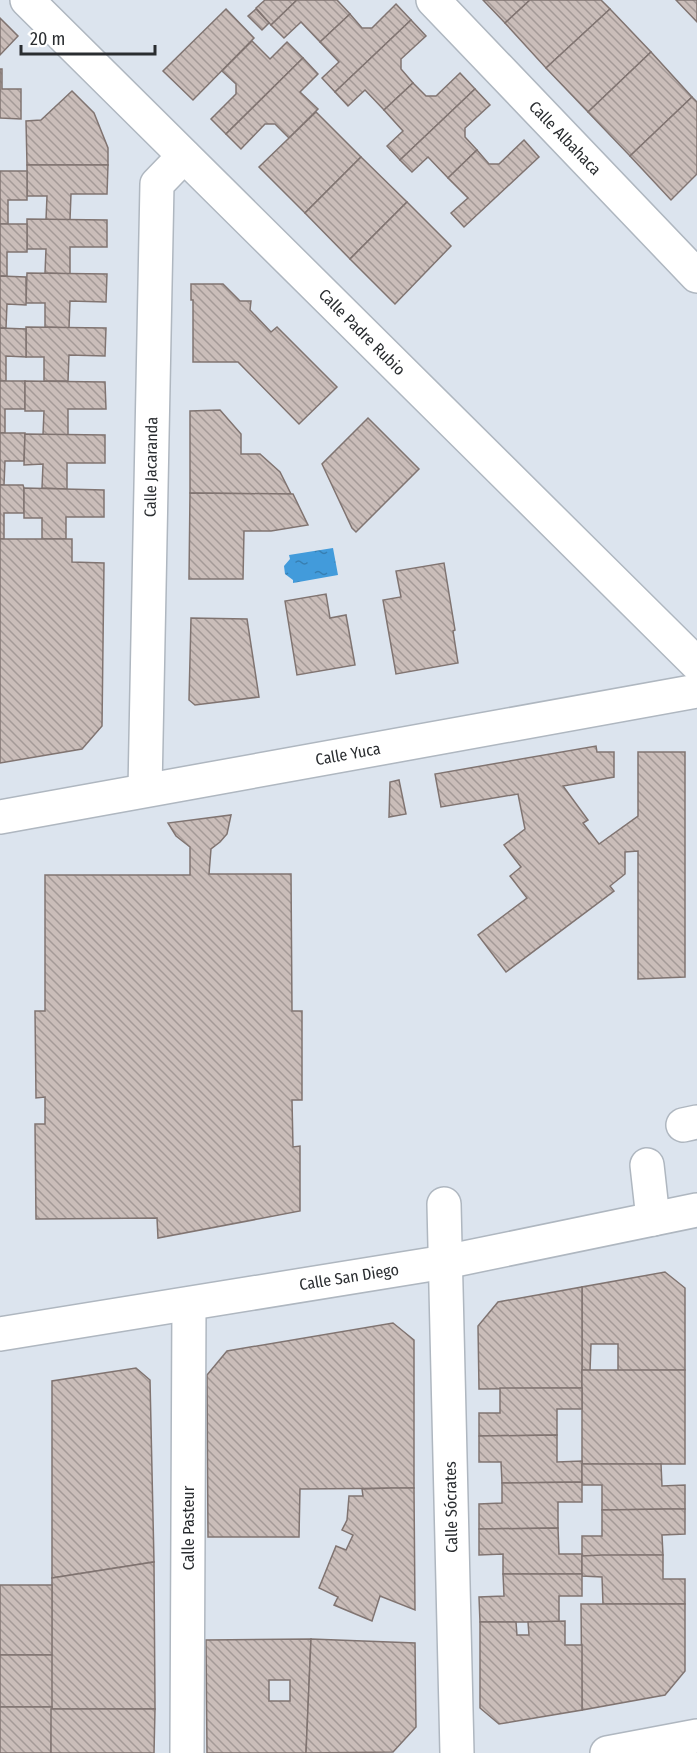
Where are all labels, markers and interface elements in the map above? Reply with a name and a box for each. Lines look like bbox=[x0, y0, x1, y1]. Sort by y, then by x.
scale bar bbox=[21, 18, 154, 56]
text: 20 m bbox=[30, 28, 65, 50]
street label: Calle Albahaca bbox=[525, 97, 605, 179]
street label: Calle Padre Rubio bbox=[315, 285, 409, 379]
street label: Calle Jacaranda bbox=[141, 417, 161, 517]
street label: Calle Yuca bbox=[314, 739, 382, 769]
street label: Calle San Diego bbox=[298, 1260, 400, 1294]
street label: Calle Sócrates bbox=[441, 1461, 461, 1553]
street label: Calle Pasteur bbox=[179, 1485, 198, 1570]

